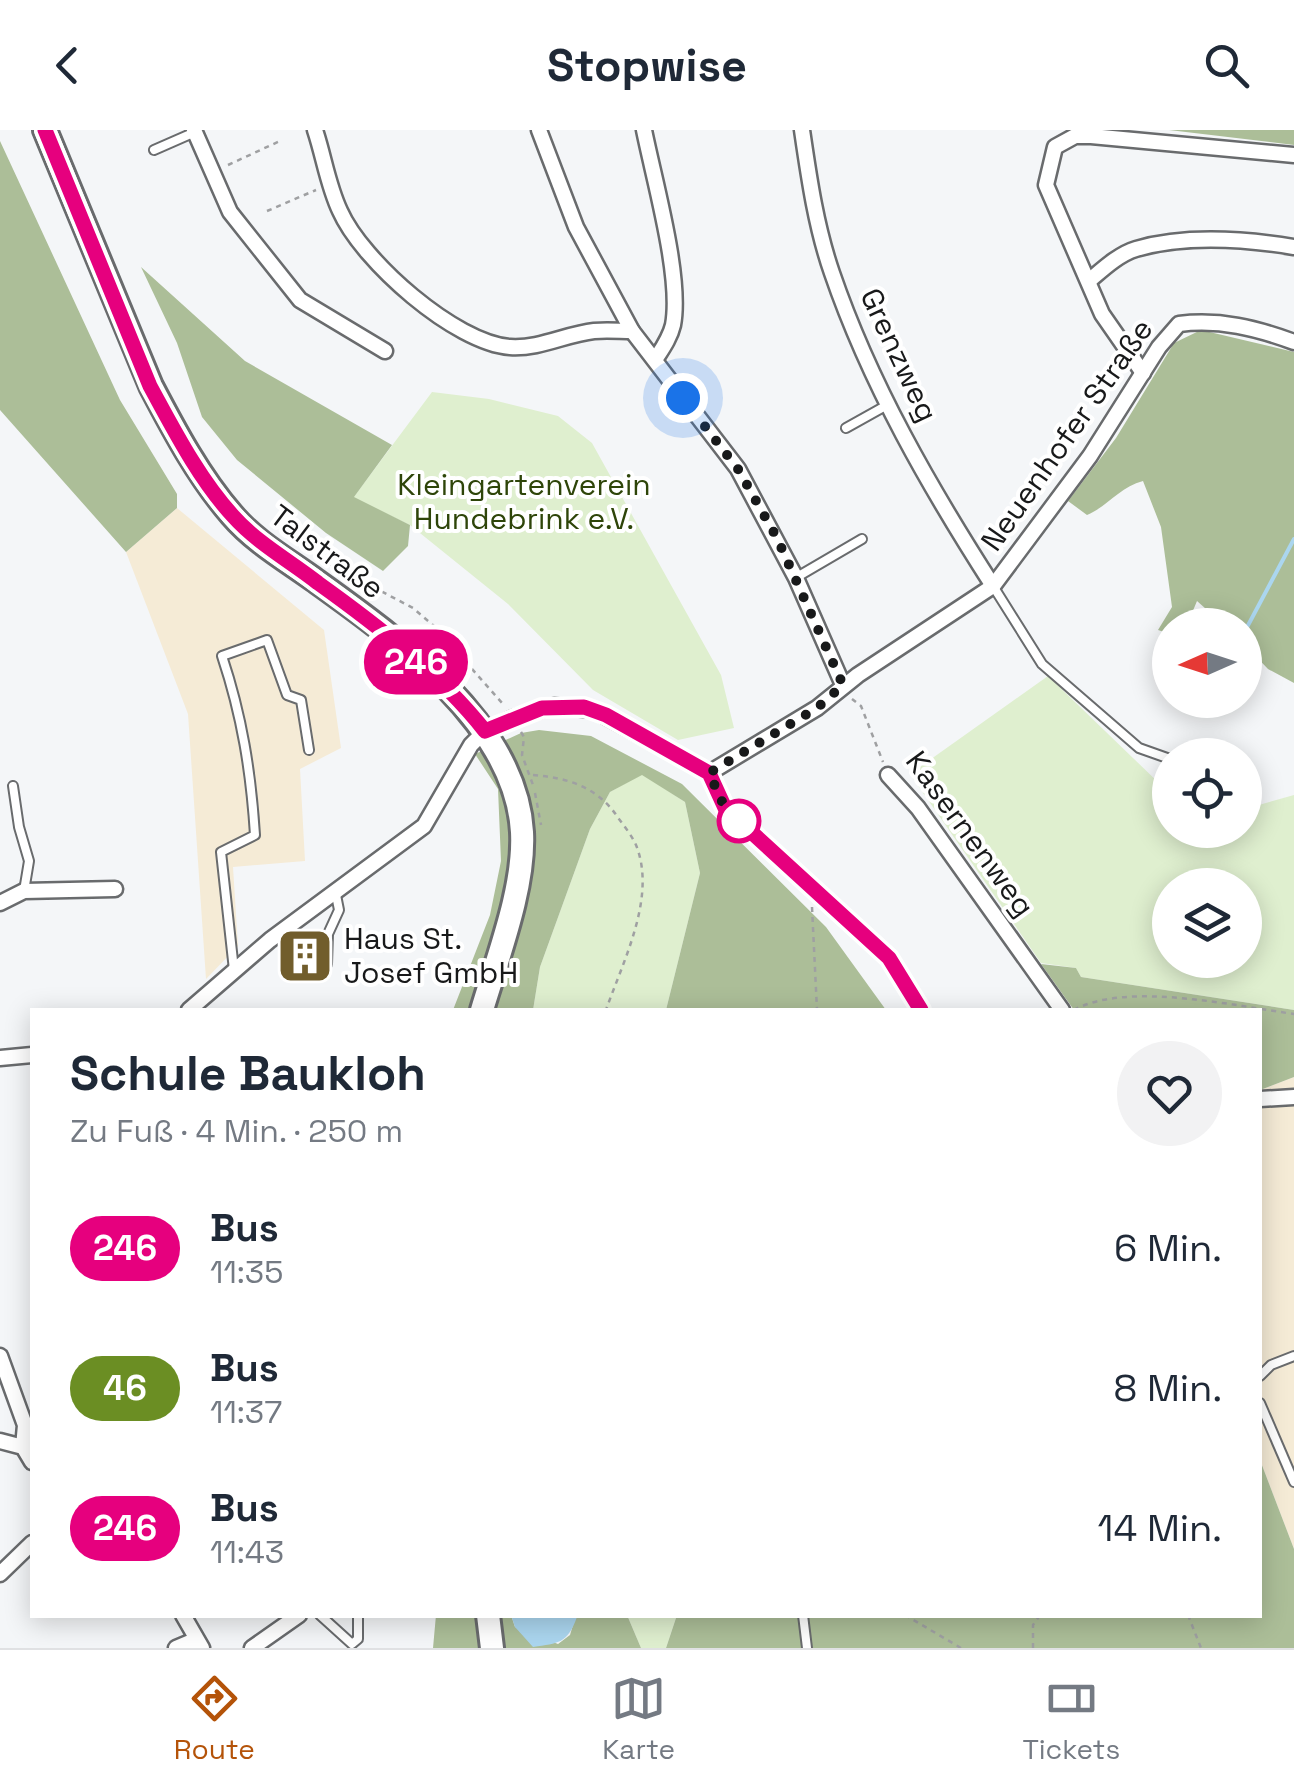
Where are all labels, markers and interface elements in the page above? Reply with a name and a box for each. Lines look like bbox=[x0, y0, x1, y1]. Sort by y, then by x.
text: Stopwise bbox=[547, 37, 747, 94]
icon: back bbox=[40, 38, 95, 93]
icon: search bbox=[1199, 38, 1254, 93]
street label: Grenzweg bbox=[852, 282, 947, 428]
street label: Neuenhofer Straße bbox=[972, 311, 1161, 558]
your location bbox=[658, 373, 708, 423]
park label: Kleingartenverein Hundebrink e.V. bbox=[397, 465, 651, 538]
street label: Talstraße bbox=[262, 496, 392, 607]
north arrow bbox=[1152, 608, 1262, 718]
map controls bbox=[1152, 608, 1262, 978]
line badge: 246 bbox=[358, 630, 474, 694]
text: 246 bbox=[384, 640, 448, 684]
button: locate bbox=[1152, 738, 1262, 848]
street label: Kasernenweg bbox=[897, 743, 1044, 924]
unlabelled marker bbox=[718, 800, 760, 842]
button: layers bbox=[1152, 868, 1262, 978]
place label: Haus St. Josef GmbH bbox=[344, 919, 518, 992]
building icon: Haus St. Josef GmbH bbox=[275, 926, 335, 986]
button: heart bbox=[1117, 1041, 1222, 1146]
text: Schule Baukloh bbox=[70, 1043, 426, 1104]
text: Zu Fuß · 4 Min. · 250 m bbox=[70, 1111, 403, 1151]
text: Bus bbox=[210, 1204, 279, 1252]
text: 6 Min. bbox=[1114, 1224, 1222, 1272]
text: 246 bbox=[93, 1226, 157, 1270]
text: 11:35 bbox=[210, 1252, 283, 1292]
text: Bus bbox=[210, 1344, 279, 1392]
text: 8 Min. bbox=[1113, 1364, 1222, 1412]
text: 46 bbox=[103, 1366, 147, 1410]
text: 11:37 bbox=[210, 1392, 282, 1432]
text: Bus bbox=[210, 1484, 279, 1532]
text: 14 Min. bbox=[1098, 1504, 1222, 1552]
text: 246 bbox=[93, 1506, 157, 1550]
text: 11:43 bbox=[210, 1532, 284, 1572]
tab: Route bbox=[174, 1671, 255, 1767]
tab: Karte bbox=[602, 1671, 675, 1767]
tab: Tickets bbox=[1022, 1671, 1120, 1767]

